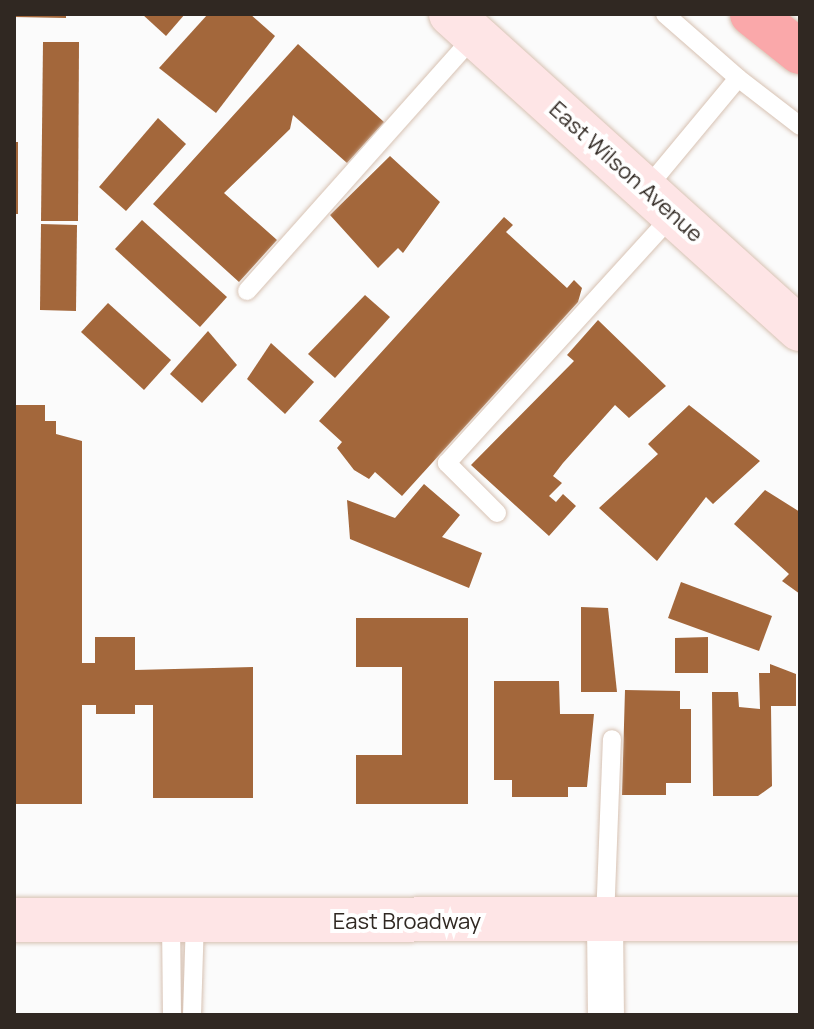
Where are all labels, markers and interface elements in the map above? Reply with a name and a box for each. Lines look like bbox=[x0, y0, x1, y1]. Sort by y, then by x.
street label: East Wilson Avenue bbox=[544, 96, 708, 248]
street label: East Broadway bbox=[333, 909, 481, 935]

